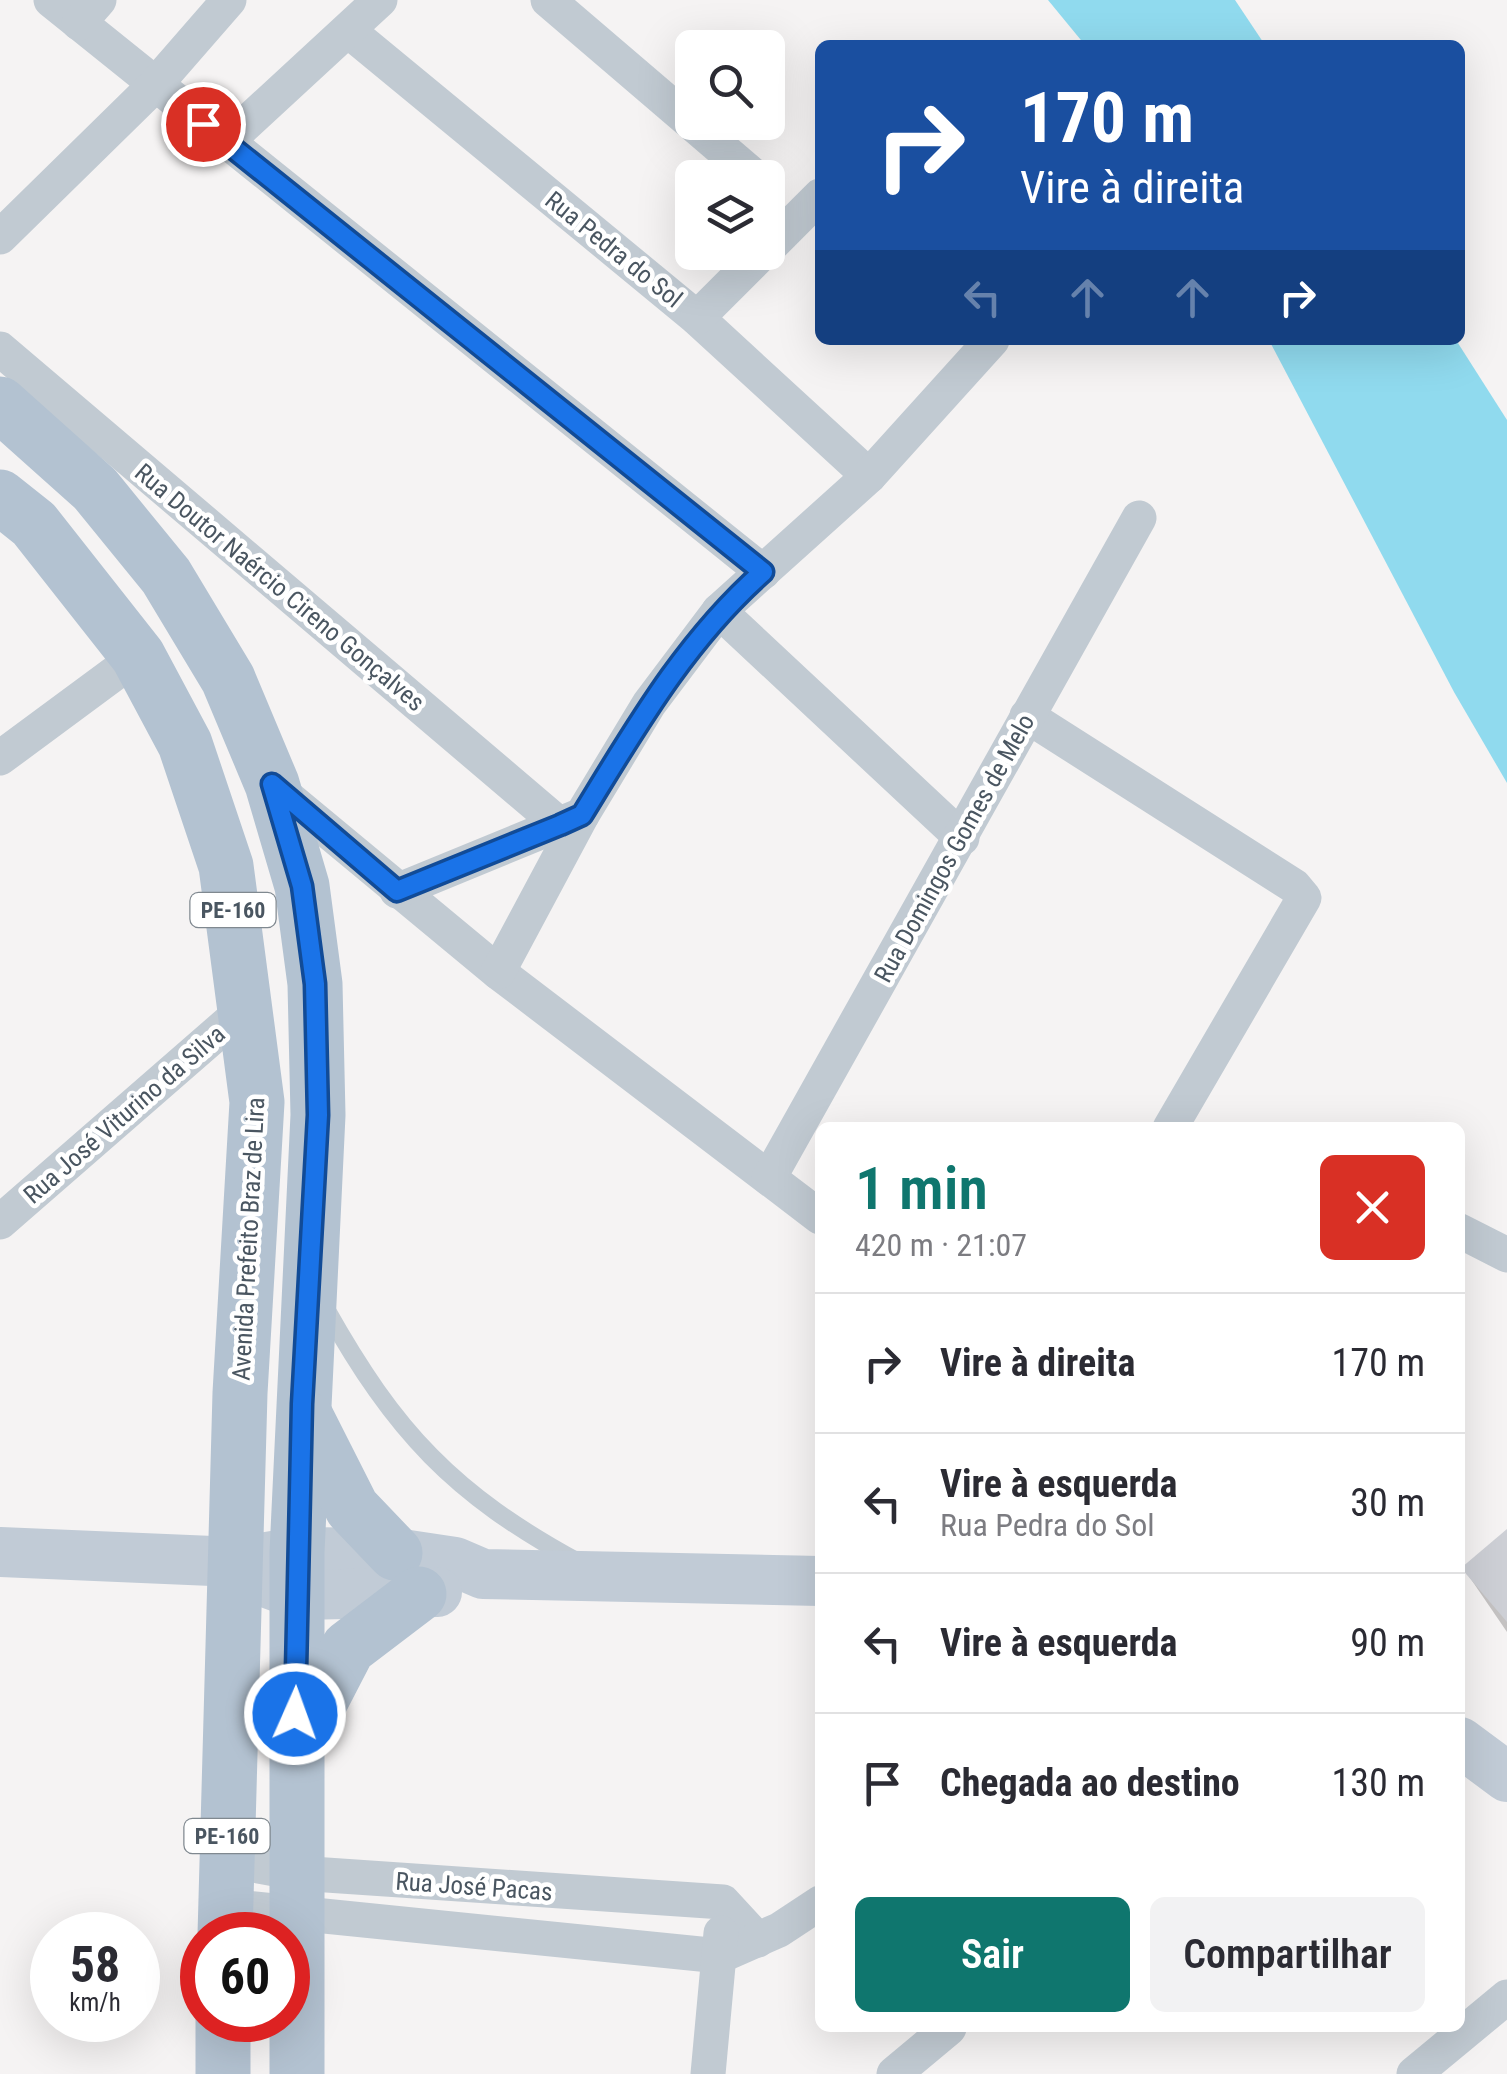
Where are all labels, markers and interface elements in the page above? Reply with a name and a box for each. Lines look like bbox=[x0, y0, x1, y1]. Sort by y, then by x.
map controls bbox=[675, 30, 785, 270]
button: search bbox=[675, 30, 785, 140]
text: 170 m bbox=[1020, 77, 1194, 159]
icon: right bbox=[855, 80, 985, 210]
pin bbox=[161, 82, 246, 167]
icon: arrive bbox=[176, 97, 231, 152]
button: layers bbox=[675, 160, 785, 270]
text: Vire à direita bbox=[1020, 161, 1244, 214]
street label: Rua Pedra do Sol bbox=[539, 185, 688, 313]
icon: left bbox=[955, 270, 1010, 325]
icon: ahead bbox=[1060, 270, 1115, 325]
icon: ahead bbox=[1165, 270, 1220, 325]
icon: right bbox=[1270, 270, 1325, 325]
street label: Rua Doutor Naércio Cireno Gonçalves bbox=[129, 458, 430, 717]
street label: Rua Domingos Gomes de Melo bbox=[868, 709, 1040, 987]
road number: PE-160 bbox=[190, 893, 276, 927]
street label: Rua José Viturino da Silva bbox=[18, 1019, 231, 1209]
street label: Avenida Prefeito Braz de Lira bbox=[227, 1097, 270, 1381]
text: 1 min bbox=[855, 1153, 988, 1224]
button: close bbox=[1320, 1155, 1425, 1260]
text: 420 m · 21:07 bbox=[855, 1226, 1027, 1264]
icon: right bbox=[855, 1336, 910, 1391]
text: Vire à direita bbox=[940, 1341, 1135, 1385]
text: 170 m bbox=[1331, 1341, 1425, 1385]
text: Vire à esquerda bbox=[940, 1462, 1178, 1506]
icon: left bbox=[855, 1476, 910, 1531]
text: 30 m bbox=[1350, 1481, 1425, 1525]
text: Rua Pedra do Sol bbox=[940, 1506, 1155, 1544]
icon: left bbox=[855, 1616, 910, 1671]
text: Vire à esquerda bbox=[940, 1621, 1178, 1665]
text: 90 m bbox=[1350, 1621, 1425, 1665]
position arrow bbox=[243, 1662, 347, 1766]
icon: arrive bbox=[855, 1756, 910, 1811]
text: Chegada ao destino bbox=[940, 1761, 1240, 1805]
text: 130 m bbox=[1331, 1761, 1425, 1805]
road number: PE-160 bbox=[184, 1819, 270, 1853]
street label: Rua José Pacas bbox=[395, 1867, 553, 1906]
button: Sair bbox=[855, 1897, 1130, 2012]
button: Compartilhar bbox=[1150, 1897, 1425, 2012]
speed limit sign: 60 bbox=[180, 1912, 310, 2042]
text: 58 bbox=[70, 1936, 120, 1994]
text: km/h bbox=[69, 1988, 121, 2017]

